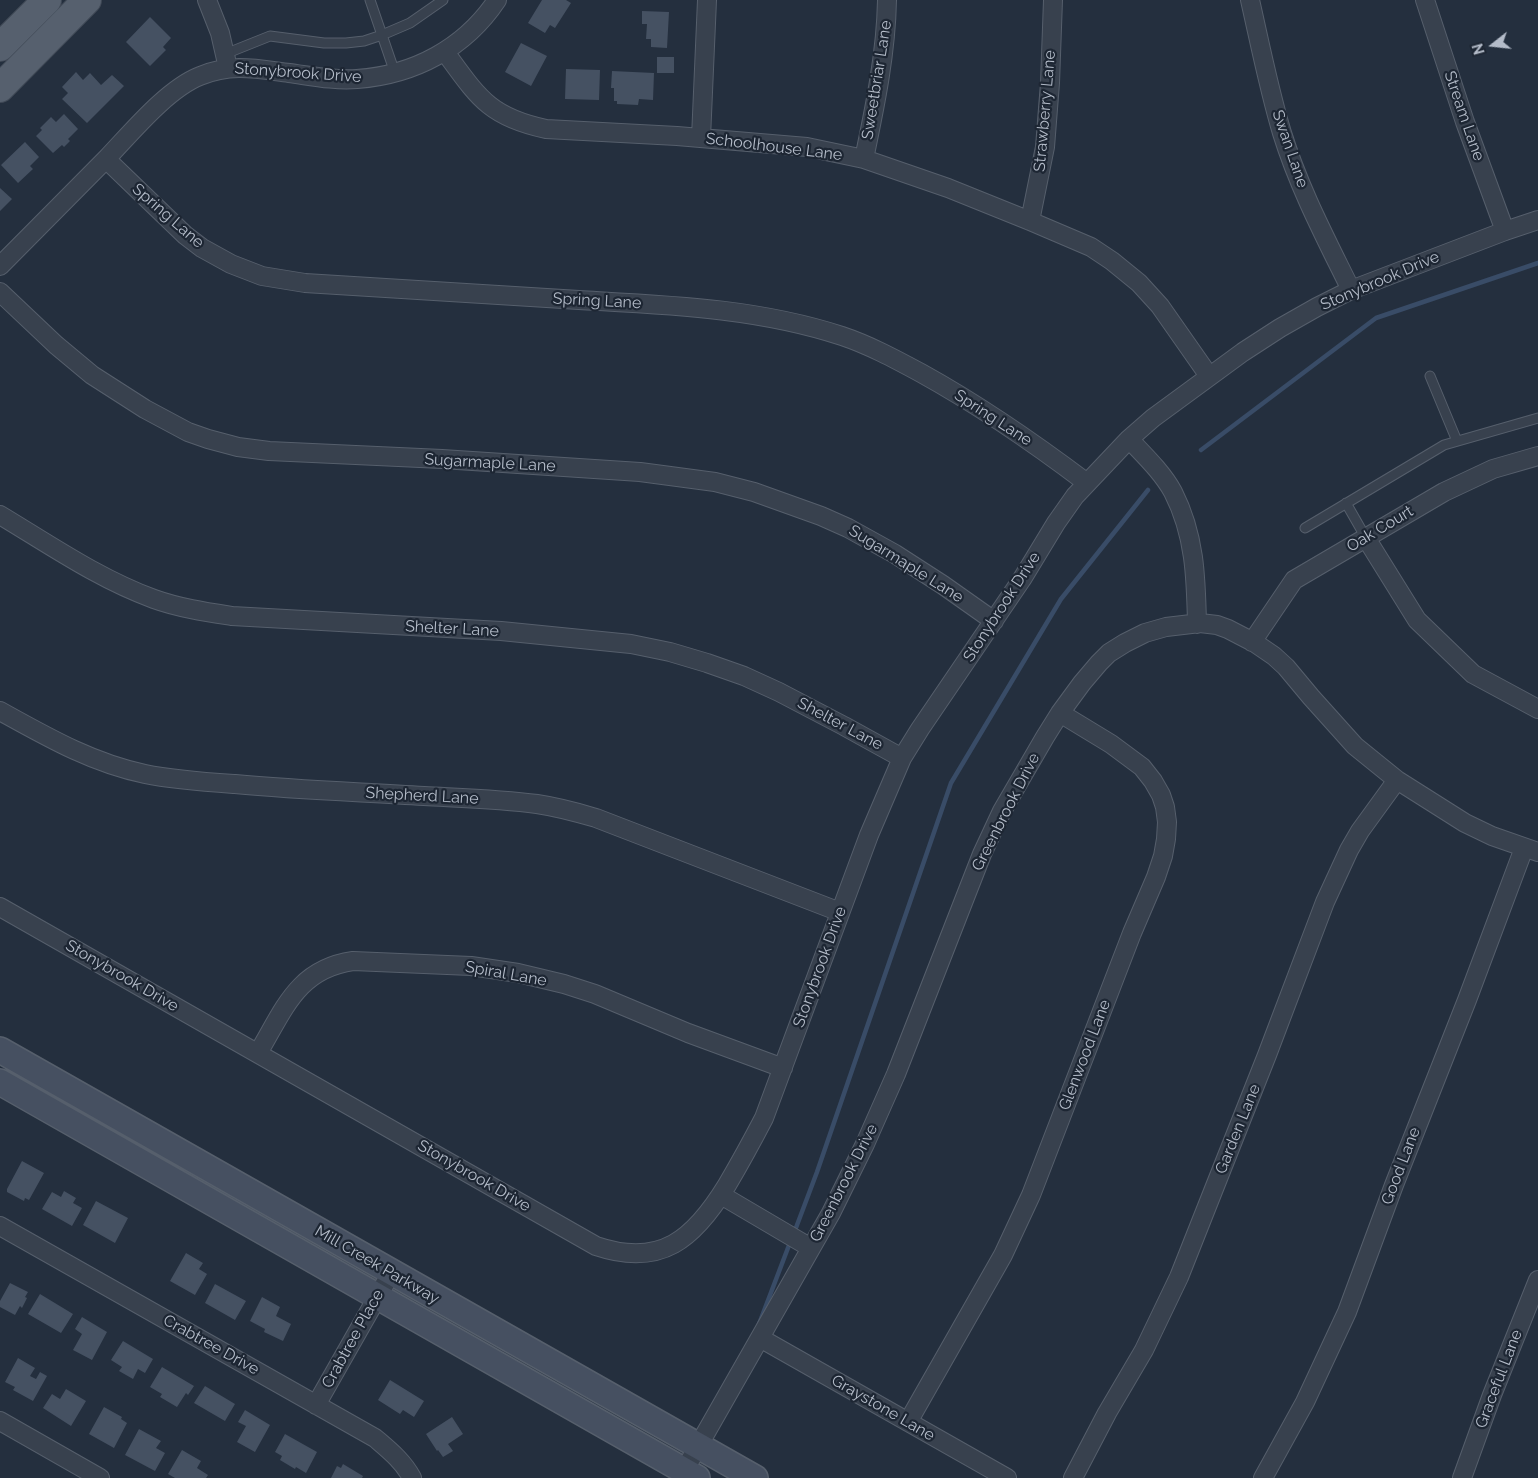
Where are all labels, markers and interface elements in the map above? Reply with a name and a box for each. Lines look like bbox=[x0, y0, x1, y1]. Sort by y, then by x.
street label: Sweetbriar Lane bbox=[858, 19, 896, 141]
north arrow bbox=[1468, 20, 1518, 70]
text: N bbox=[1469, 42, 1488, 56]
street label: Strawberry Lane bbox=[1030, 49, 1060, 173]
street label: Stonybrook Drive bbox=[234, 59, 362, 87]
street label: Stream Lane bbox=[1440, 68, 1488, 164]
street label: Swan Lane bbox=[1268, 108, 1312, 190]
street label: Schoolhouse Lane bbox=[705, 129, 843, 165]
street label: Spring Lane bbox=[128, 180, 208, 252]
street label: Stonybrook Drive bbox=[1318, 247, 1442, 315]
street label: Spring Lane bbox=[552, 289, 642, 313]
street label: Spring Lane bbox=[951, 386, 1035, 450]
street label: Sugarmaple Lane bbox=[424, 450, 556, 476]
street label: Oak Court bbox=[1343, 502, 1417, 556]
street label: Sugarmaple Lane bbox=[845, 521, 967, 607]
street label: Stonybrook Drive bbox=[959, 548, 1045, 666]
street label: Shelter Lane bbox=[405, 617, 499, 641]
street label: Shelter Lane bbox=[794, 693, 886, 755]
street label: Greenbrook Drive bbox=[968, 750, 1044, 874]
street label: Shepherd Lane bbox=[365, 783, 479, 809]
street label: Stonybrook Drive bbox=[789, 904, 851, 1030]
street label: Stonybrook Drive bbox=[62, 936, 182, 1016]
street label: Spiral Lane bbox=[464, 957, 548, 991]
street label: Glenwood Lane bbox=[1055, 997, 1115, 1113]
street label: Garden Lane bbox=[1211, 1081, 1265, 1177]
street label: Greenbrook Drive bbox=[806, 1121, 882, 1245]
street label: Good Lane bbox=[1377, 1125, 1425, 1207]
street label: Stonybrook Drive bbox=[414, 1136, 534, 1216]
street label: Mill Creek Parkway bbox=[311, 1222, 443, 1308]
street label: Crabtree Place bbox=[318, 1286, 388, 1392]
street label: Crabtree Drive bbox=[160, 1311, 262, 1379]
street label: Graceful Lane bbox=[1471, 1327, 1527, 1431]
street label: Graystone Lane bbox=[828, 1371, 938, 1445]

